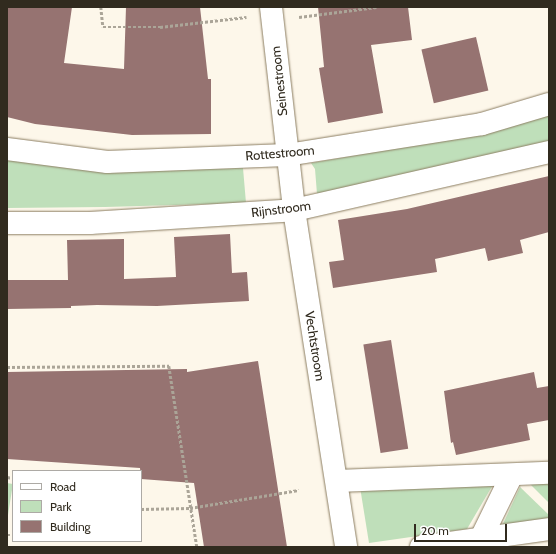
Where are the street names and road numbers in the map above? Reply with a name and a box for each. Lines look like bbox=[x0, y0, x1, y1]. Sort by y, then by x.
street label: Seinestroom bbox=[268, 45, 290, 117]
street label: Rottestroom bbox=[245, 142, 315, 164]
street label: Rijnstroom bbox=[250, 198, 312, 220]
street label: Vechtstroom bbox=[302, 310, 328, 382]

